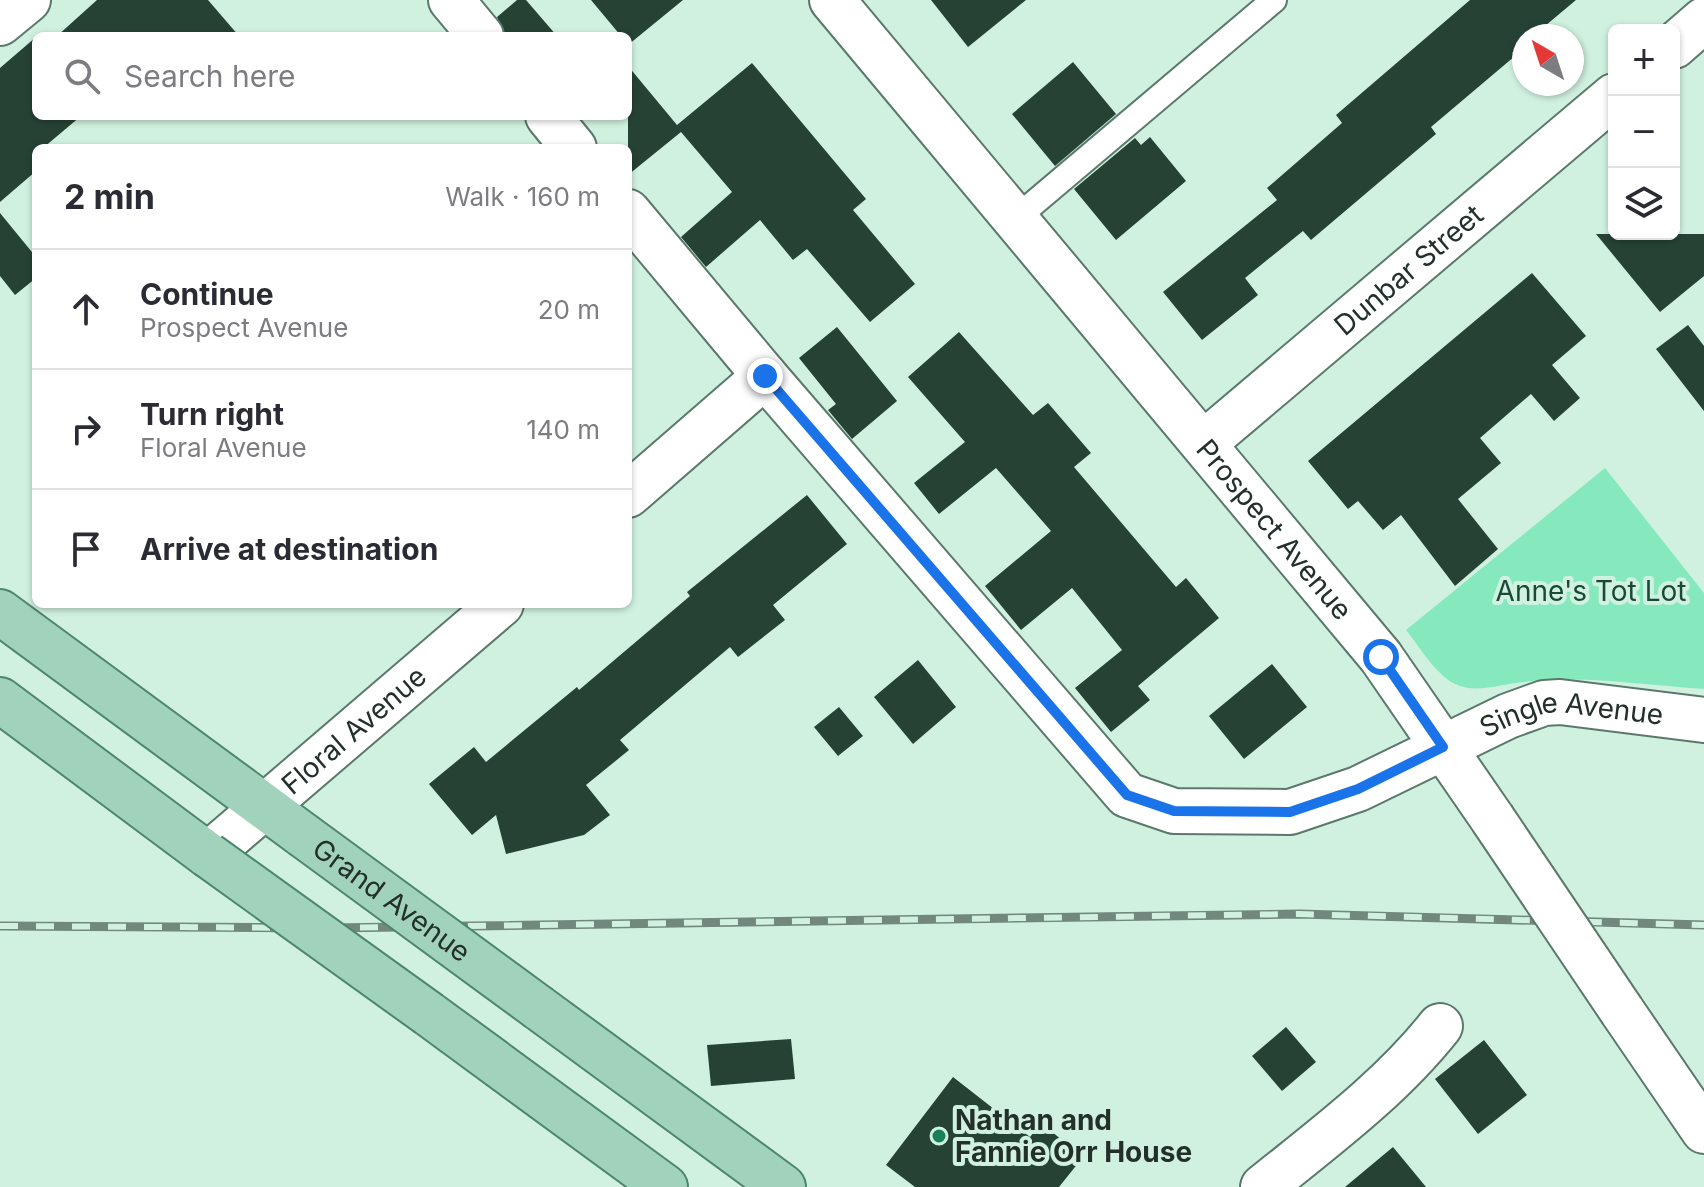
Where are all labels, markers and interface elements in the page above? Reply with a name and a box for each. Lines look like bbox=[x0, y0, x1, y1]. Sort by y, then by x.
north arrow bbox=[1512, 24, 1584, 96]
map controls bbox=[1608, 24, 1680, 240]
button: + bbox=[1608, 24, 1680, 96]
search box bbox=[32, 32, 632, 120]
icon: search bbox=[60, 54, 104, 98]
text: Search here bbox=[124, 58, 296, 94]
button: − bbox=[1608, 96, 1680, 168]
button: layers bbox=[1608, 168, 1680, 240]
text: 2 min bbox=[64, 176, 155, 217]
text: Walk · 160 m bbox=[445, 181, 600, 212]
street label: Dunbar Street bbox=[1327, 197, 1490, 342]
text: Continue bbox=[140, 276, 274, 312]
icon: ahead bbox=[64, 287, 108, 331]
text: 20 m bbox=[538, 294, 600, 325]
text: Prospect Avenue bbox=[140, 312, 348, 343]
route end bbox=[747, 358, 783, 394]
text: Turn right bbox=[140, 396, 284, 432]
icon: right bbox=[64, 407, 108, 451]
text: 140 m bbox=[526, 414, 600, 445]
text: Floral Avenue bbox=[140, 432, 307, 463]
street label: Prospect Avenue bbox=[1189, 432, 1359, 627]
icon: arrive bbox=[64, 527, 108, 571]
text: Arrive at destination bbox=[140, 531, 438, 567]
park label: Anne's Tot Lot bbox=[1496, 574, 1686, 608]
route start bbox=[1363, 639, 1399, 675]
street label: Floral Avenue bbox=[275, 659, 433, 801]
street label: Single Avenue bbox=[1474, 685, 1665, 744]
street label: Grand Avenue bbox=[306, 831, 477, 969]
place label: Nathan and Fannie Orr House bbox=[955, 1103, 1192, 1169]
marker: Nathan and Fannie Orr House bbox=[930, 1127, 948, 1145]

